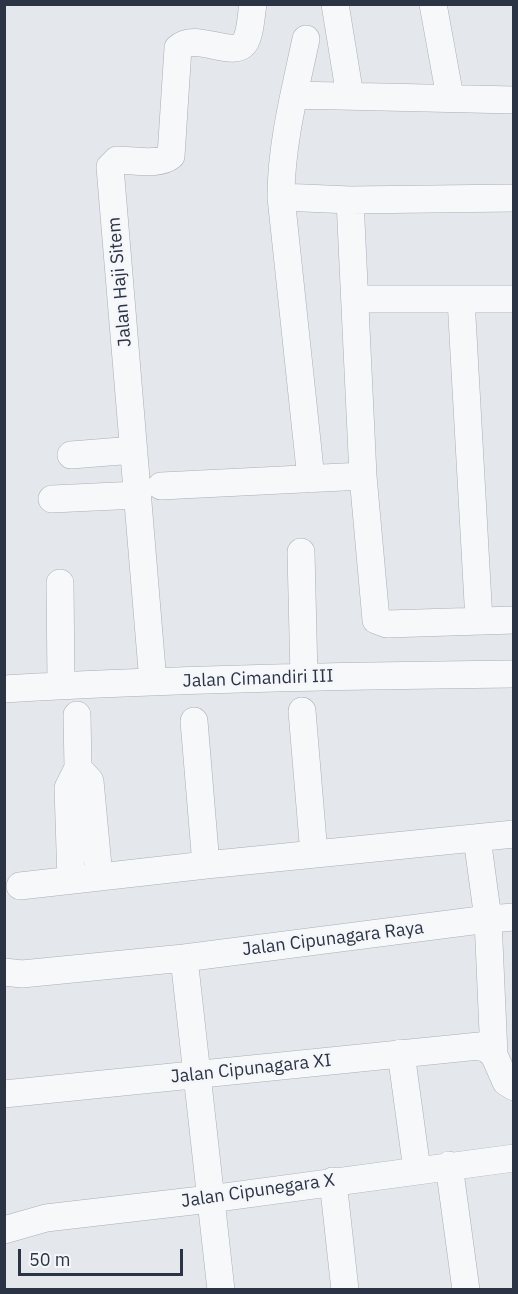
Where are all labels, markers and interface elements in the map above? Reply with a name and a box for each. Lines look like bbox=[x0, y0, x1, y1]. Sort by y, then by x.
street label: Jalan Haji Sitem bbox=[104, 216, 136, 348]
street label: Jalan Cimandiri III bbox=[182, 666, 334, 692]
street label: Jalan Cipunagara Raya bbox=[241, 917, 425, 961]
street label: Jalan Cipunagara XI bbox=[169, 1050, 333, 1088]
street label: Jalan Cipunegara X bbox=[180, 1170, 336, 1212]
scale bar bbox=[21, 1237, 186, 1275]
text: 50 m bbox=[29, 1248, 71, 1271]

